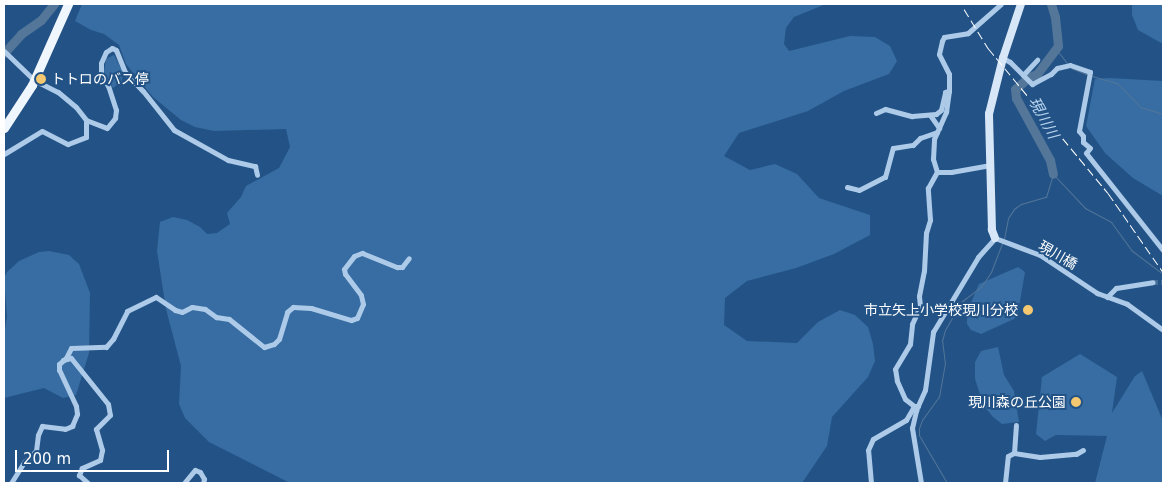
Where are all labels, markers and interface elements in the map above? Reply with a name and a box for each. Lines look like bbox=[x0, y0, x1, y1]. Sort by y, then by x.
place label: トトロのバス停 bbox=[51, 71, 149, 87]
marker: トトロのバス停 bbox=[35, 73, 47, 85]
water label: 現川川 bbox=[1024, 94, 1062, 142]
street label: 現川橋 bbox=[1036, 237, 1080, 273]
place label: 市立矢上小学校現川分校 bbox=[864, 302, 1018, 318]
marker: 市立矢上小学校現川分校 bbox=[1022, 304, 1034, 316]
place label: 現川森の丘公園 bbox=[968, 394, 1066, 410]
marker: 現川森の丘公園 bbox=[1070, 396, 1082, 408]
scale bar bbox=[18, 440, 171, 472]
text: 200 m bbox=[23, 450, 71, 468]

